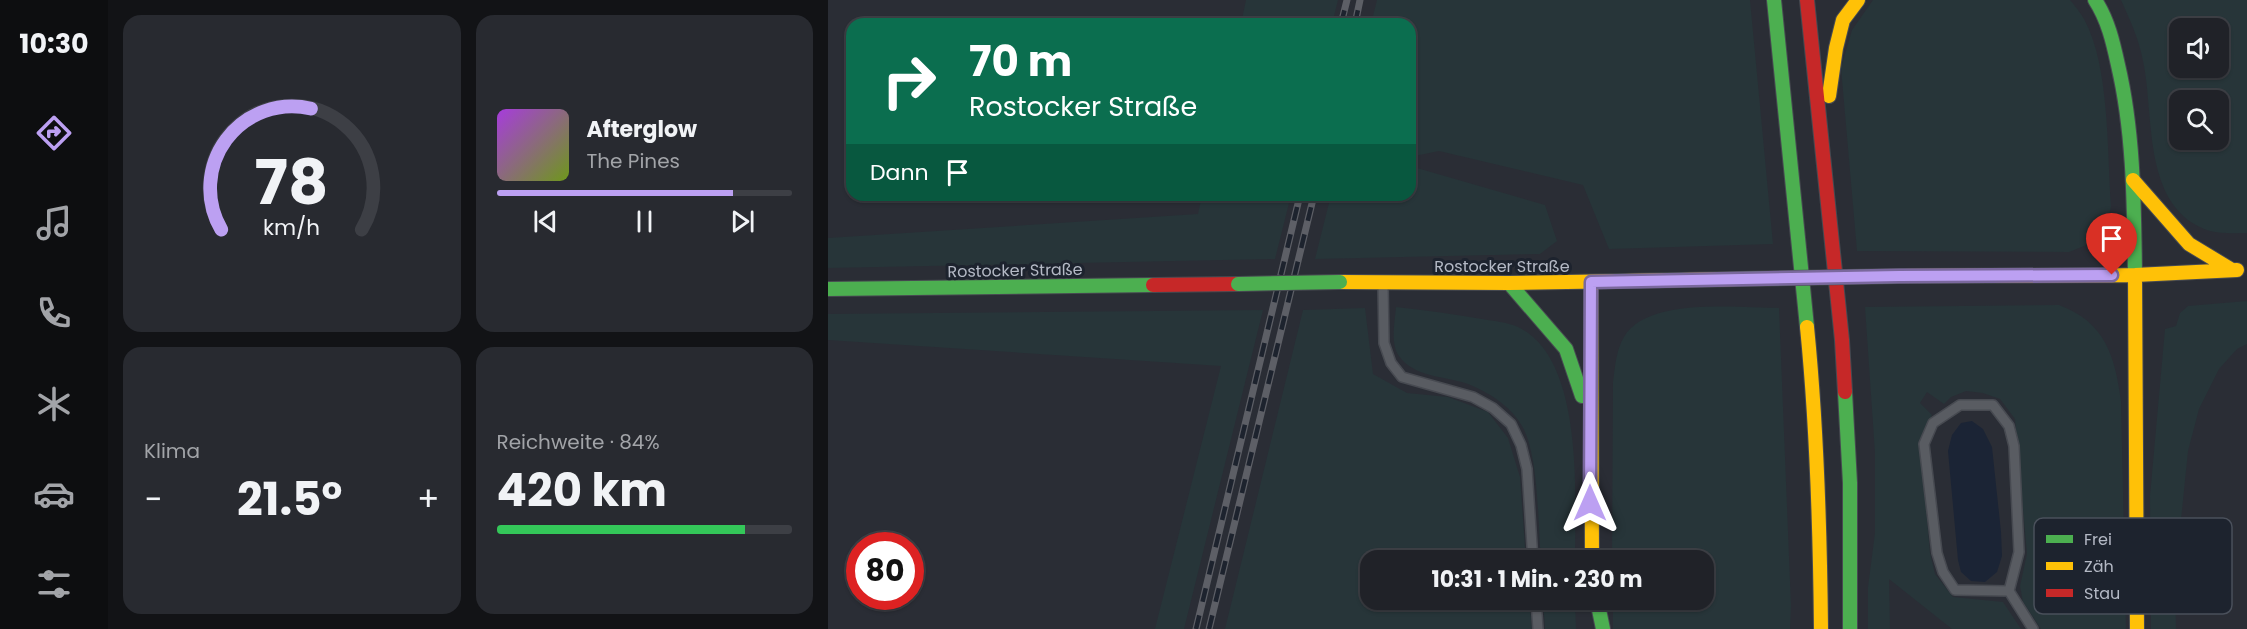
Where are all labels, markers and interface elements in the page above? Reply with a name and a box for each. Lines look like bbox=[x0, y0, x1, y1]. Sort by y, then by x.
map controls bbox=[2169, 18, 2229, 150]
button: sound bbox=[2169, 18, 2229, 78]
text: 10:30 bbox=[19, 25, 89, 62]
text: 70 m bbox=[969, 32, 1072, 91]
icon: right bbox=[870, 42, 948, 120]
text: Rostocker Straße bbox=[969, 88, 1197, 125]
button: search bbox=[2169, 90, 2229, 150]
icon: directions bbox=[33, 112, 75, 154]
text: Afterglow bbox=[587, 114, 697, 145]
text: 78 bbox=[255, 139, 329, 227]
text: The Pines bbox=[587, 147, 680, 175]
icon: arrive bbox=[941, 156, 974, 189]
text: Dann bbox=[870, 157, 929, 188]
icon: music bbox=[33, 202, 75, 244]
icon: previous bbox=[529, 205, 562, 238]
icon: pause bbox=[628, 205, 661, 238]
icon: next bbox=[726, 205, 759, 238]
text: km/h bbox=[263, 213, 320, 244]
pin bbox=[2086, 213, 2137, 275]
icon: arrive bbox=[2095, 222, 2128, 255]
street label: Rostocker Straße bbox=[1434, 255, 1570, 278]
street label: Rostocker Straße bbox=[947, 258, 1083, 283]
icon: phone bbox=[33, 292, 75, 334]
icon: climate bbox=[33, 383, 75, 425]
text: Reichweite · 84% bbox=[497, 428, 660, 456]
text: Klima bbox=[144, 437, 200, 465]
text: 420 km bbox=[497, 459, 667, 522]
text: 21.5° bbox=[237, 468, 342, 531]
position arrow bbox=[1558, 471, 1622, 535]
icon: car bbox=[33, 473, 75, 515]
text: − bbox=[144, 476, 162, 523]
text: + bbox=[417, 476, 440, 523]
legend bbox=[2034, 518, 2232, 614]
text: Frei bbox=[2084, 528, 2112, 551]
speed limit sign: 80 bbox=[846, 532, 924, 610]
text: Zäh bbox=[2084, 555, 2114, 578]
icon: filters bbox=[33, 563, 75, 605]
text: 10:31 · 1 Min. · 230 m bbox=[1431, 564, 1643, 595]
text: Stau bbox=[2084, 582, 2120, 605]

